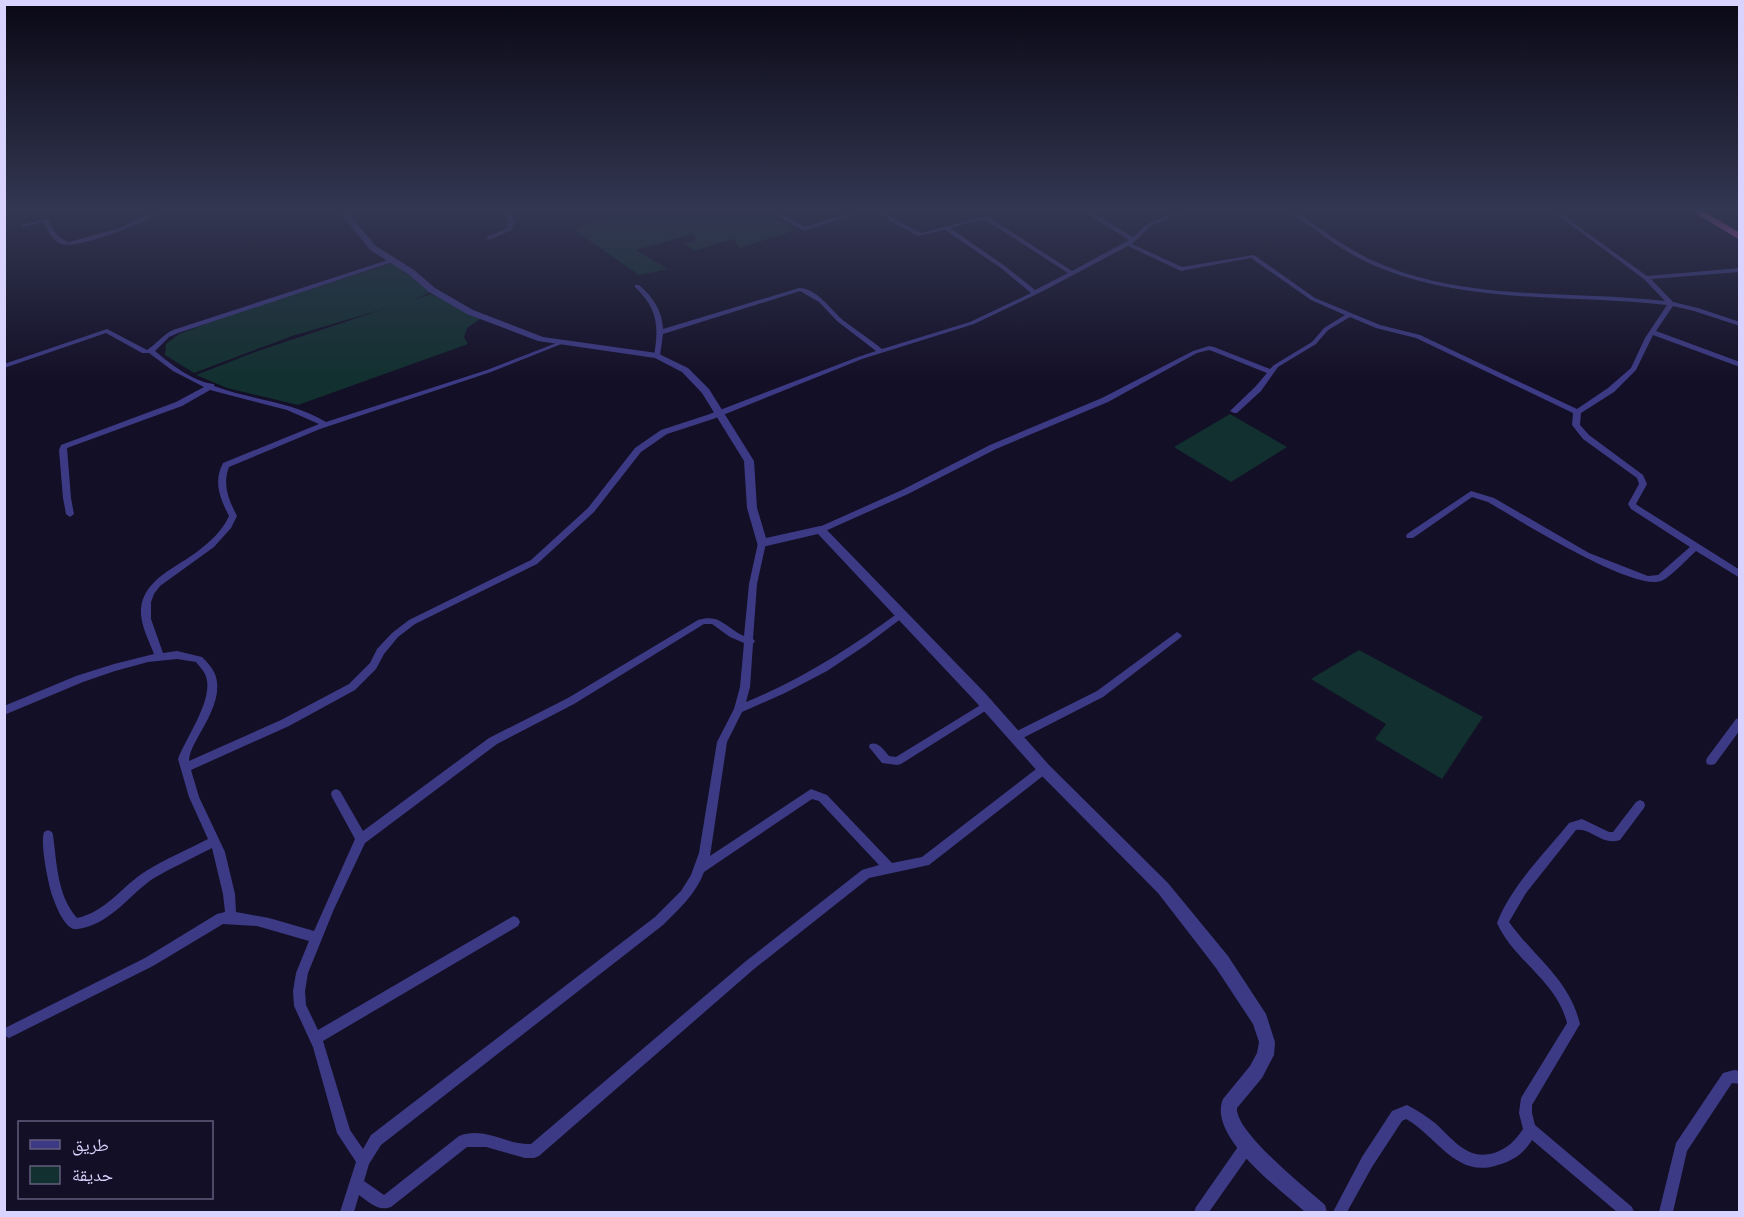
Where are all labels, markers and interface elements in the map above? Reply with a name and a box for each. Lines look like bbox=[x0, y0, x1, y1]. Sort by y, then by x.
legend bbox=[18, 1121, 213, 1199]
text: طريق bbox=[72, 1134, 109, 1156]
text: حديقة bbox=[72, 1164, 113, 1186]

